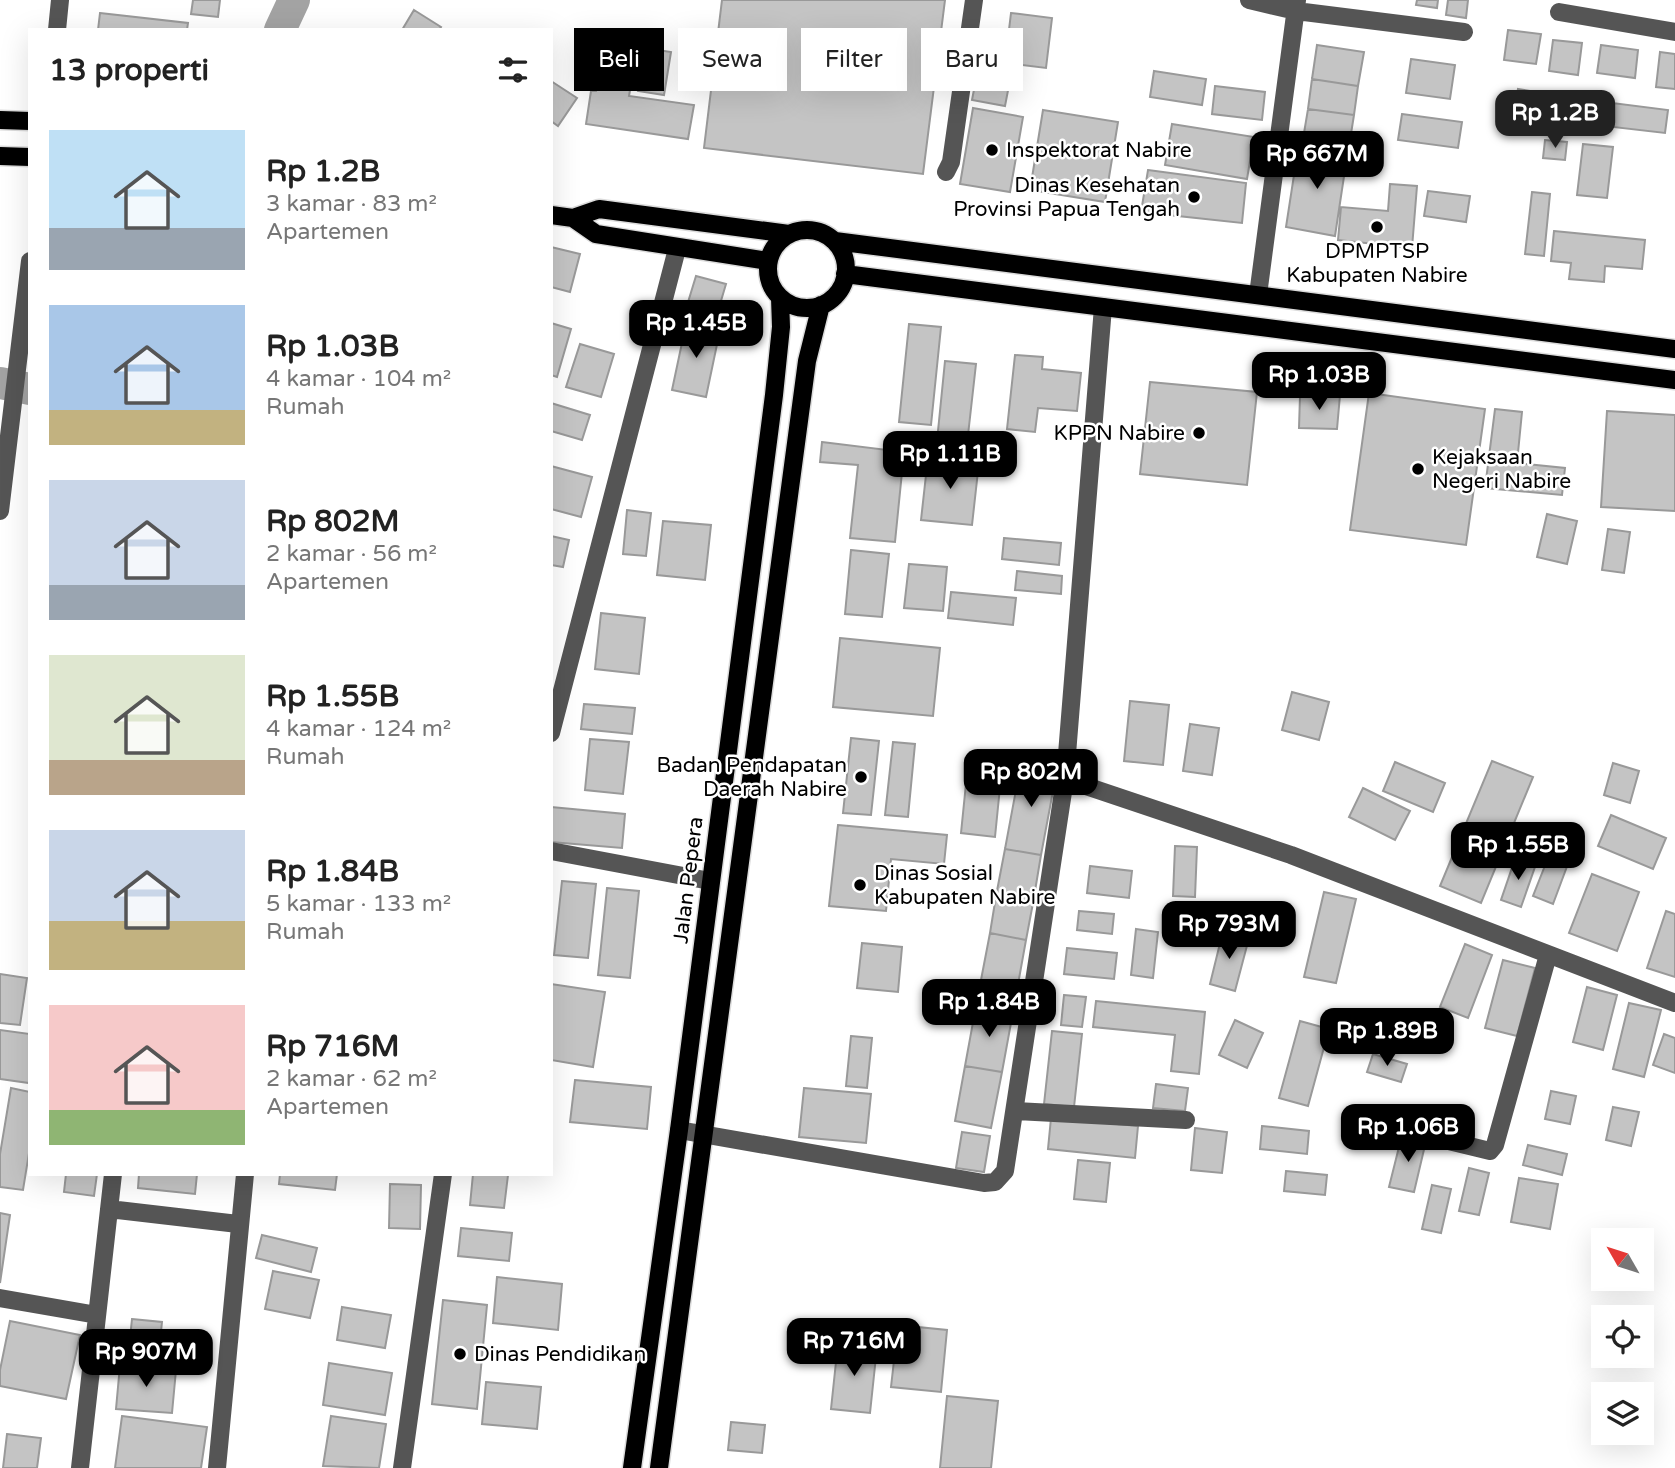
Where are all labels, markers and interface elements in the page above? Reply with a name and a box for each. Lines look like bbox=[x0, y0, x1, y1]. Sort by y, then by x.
chip: Beli bbox=[574, 28, 664, 91]
chip: Sewa bbox=[678, 28, 787, 91]
chip: Filter bbox=[801, 28, 907, 91]
chip: Baru bbox=[921, 28, 1023, 91]
icon: filters bbox=[494, 51, 532, 89]
text: 13 properti bbox=[49, 52, 209, 89]
pin: Rp 1.2B bbox=[1490, 90, 1620, 150]
text: Rp 1.2B bbox=[1511, 99, 1599, 127]
pin: Rp 667M bbox=[1252, 132, 1382, 191]
place label: Inspektorat Nabire bbox=[1006, 138, 1192, 163]
text: Rp 667M bbox=[1266, 140, 1368, 168]
marker: Inspektorat Nabire bbox=[984, 142, 1000, 158]
text: Rp 1.2B bbox=[266, 153, 380, 190]
icon: home bbox=[105, 158, 189, 242]
place label: Dinas Kesehatan Provinsi Papua Tengah bbox=[953, 173, 1180, 222]
marker: Dinas Kesehatan Provinsi Papua Tengah bbox=[1186, 189, 1202, 205]
text: 3 kamar · 83 m² bbox=[266, 190, 437, 218]
text: Apartemen bbox=[266, 218, 389, 246]
marker: DPMPTSP Kabupaten Nabire bbox=[1369, 219, 1385, 235]
place label: DPMPTSP Kabupaten Nabire bbox=[1286, 239, 1468, 288]
pin: Rp 1.45B bbox=[624, 300, 768, 360]
text: Rp 1.45B bbox=[645, 309, 747, 337]
text: Rp 1.03B bbox=[266, 328, 399, 365]
icon: home bbox=[105, 333, 189, 417]
pin: Rp 1.03B bbox=[1247, 352, 1391, 412]
text: Rp 1.03B bbox=[1268, 361, 1370, 389]
text: 4 kamar · 104 m² bbox=[266, 365, 451, 393]
text: Rumah bbox=[266, 393, 344, 421]
place label: KPPN Nabire bbox=[1054, 421, 1185, 446]
marker: KPPN Nabire bbox=[1191, 425, 1207, 441]
pin: Rp 1.11B bbox=[878, 432, 1022, 491]
text: Rp 1.11B bbox=[899, 440, 1001, 468]
place label: Kejaksaan Negeri Nabire bbox=[1432, 445, 1571, 494]
marker: Kejaksaan Negeri Nabire bbox=[1410, 461, 1426, 477]
text: Rp 802M bbox=[266, 503, 400, 540]
icon: home bbox=[105, 508, 189, 592]
text: 2 kamar · 56 m² bbox=[266, 540, 437, 568]
text: Apartemen bbox=[266, 568, 389, 596]
text: Rp 1.55B bbox=[266, 678, 399, 715]
icon: home bbox=[105, 683, 189, 767]
text: 4 kamar · 124 m² bbox=[266, 715, 451, 743]
text: Rumah bbox=[266, 743, 344, 771]
pin: Rp 802M bbox=[966, 750, 1096, 809]
place label: Badan Pendapatan Daerah Nabire bbox=[656, 753, 847, 802]
text: Rp 802M bbox=[980, 758, 1082, 786]
marker: Badan Pendapatan Daerah Nabire bbox=[853, 769, 869, 785]
street label: Jalan Pepera bbox=[668, 815, 709, 945]
pin: Rp 1.55B bbox=[1446, 822, 1590, 882]
text: Rp 1.55B bbox=[1467, 831, 1569, 859]
text: Rp 1.84B bbox=[266, 853, 399, 890]
icon: home bbox=[105, 858, 189, 942]
place label: Dinas Sosial Kabupaten Nabire bbox=[874, 861, 1056, 910]
marker: Dinas Sosial Kabupaten Nabire bbox=[852, 877, 868, 893]
text: 5 kamar · 133 m² bbox=[266, 890, 451, 918]
pin: Rp 793M bbox=[1164, 902, 1294, 961]
text: Rp 793M bbox=[1178, 910, 1280, 938]
text: Rumah bbox=[266, 918, 344, 946]
pin: Rp 1.84B bbox=[917, 979, 1061, 1039]
text: Rp 1.84B bbox=[938, 988, 1040, 1016]
pin: Rp 1.89B bbox=[1315, 1009, 1459, 1068]
text: Rp 1.89B bbox=[1336, 1017, 1438, 1045]
text: Rp 716M bbox=[266, 1028, 400, 1065]
icon: home bbox=[105, 1033, 189, 1117]
text: 2 kamar · 62 m² bbox=[266, 1065, 437, 1093]
text: Apartemen bbox=[266, 1093, 389, 1121]
pin: Rp 1.06B bbox=[1336, 1104, 1480, 1164]
text: Rp 1.06B bbox=[1357, 1113, 1459, 1141]
north arrow bbox=[1591, 1228, 1654, 1292]
map controls bbox=[1591, 1228, 1654, 1445]
button: locate bbox=[1591, 1305, 1654, 1368]
pin: Rp 716M bbox=[789, 1318, 919, 1378]
text: Rp 716M bbox=[803, 1327, 905, 1355]
pin: Rp 907M bbox=[81, 1330, 211, 1389]
text: Rp 907M bbox=[95, 1338, 197, 1366]
place label: Dinas Pendidikan bbox=[474, 1342, 646, 1367]
marker: Dinas Pendidikan bbox=[452, 1346, 468, 1362]
button: layers bbox=[1591, 1382, 1654, 1445]

